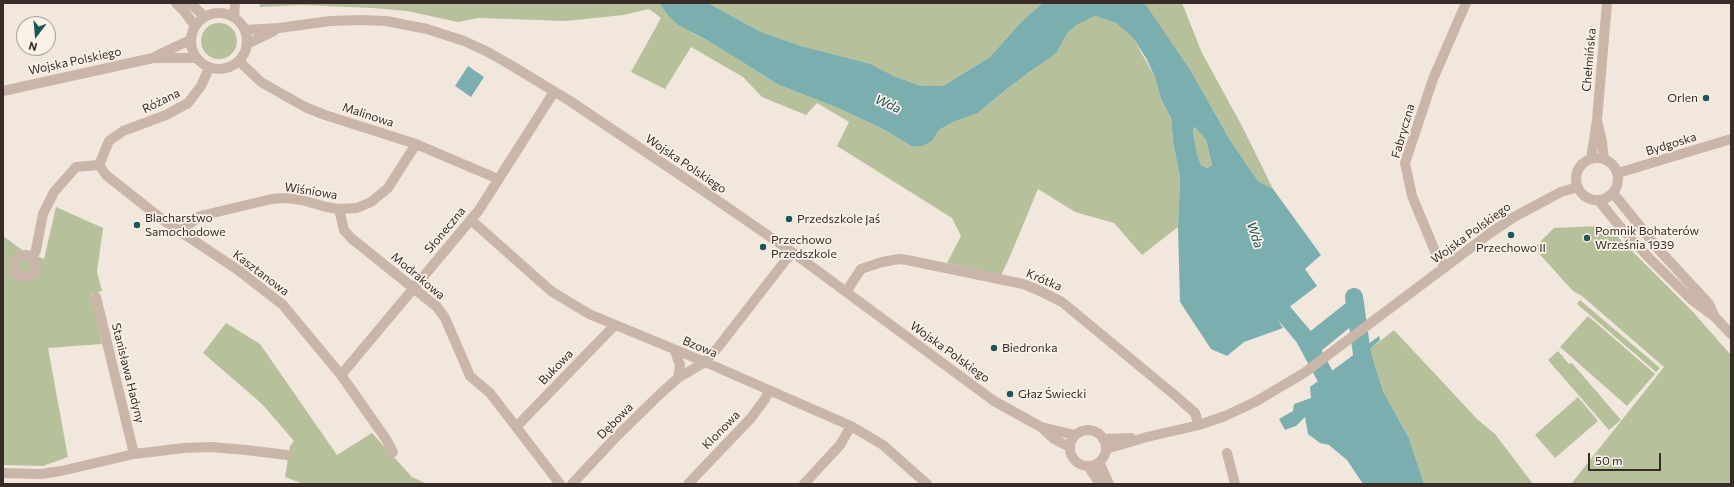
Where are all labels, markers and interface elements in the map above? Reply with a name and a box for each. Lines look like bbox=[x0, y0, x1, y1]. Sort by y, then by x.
north arrow bbox=[16, 16, 56, 56]
street label: Chełmińska bbox=[1579, 28, 1599, 92]
text: N bbox=[27, 40, 39, 54]
street label: Wojska Polskiego bbox=[27, 44, 123, 78]
street label: Różana bbox=[140, 86, 182, 116]
water label: Wda bbox=[873, 91, 903, 117]
place label: Orlen bbox=[1667, 91, 1698, 105]
marker: Orlen bbox=[1701, 93, 1711, 103]
street label: Malinowa bbox=[340, 100, 396, 130]
street label: Fabryczna bbox=[1388, 102, 1418, 160]
street label: Bydgoska bbox=[1644, 129, 1698, 159]
street label: Wojska Polskiego bbox=[643, 132, 729, 196]
street label: Wiśniowa bbox=[283, 180, 339, 202]
street label: Wojska Polskiego bbox=[1428, 199, 1514, 267]
street label: Słoneczna bbox=[421, 204, 469, 256]
place label: Blacharstwo Samochodowe bbox=[145, 211, 226, 239]
place label: Przedszkole Jaś bbox=[797, 212, 880, 226]
marker: Przedszkole Jaś bbox=[784, 214, 794, 224]
marker: Blacharstwo Samochodowe bbox=[132, 220, 142, 230]
water label: Wda bbox=[1243, 220, 1267, 250]
place label: Pomnik Bohaterów Września 1939 bbox=[1595, 224, 1699, 252]
marker: Przechowo II bbox=[1506, 230, 1516, 240]
place label: Przechowo Przedszkole bbox=[771, 233, 837, 261]
marker: Pomnik Bohaterów Września 1939 bbox=[1582, 233, 1592, 243]
place label: Przechowo II bbox=[1476, 241, 1546, 255]
marker: Przechowo Przedszkole bbox=[758, 242, 768, 252]
street label: Kasztanowa bbox=[230, 247, 292, 299]
street label: Modrakowa bbox=[388, 249, 448, 303]
street label: Krótka bbox=[1024, 266, 1064, 294]
street label: Wojska Polskiego bbox=[907, 318, 993, 386]
street label: Stanisława Hadyny bbox=[109, 321, 147, 425]
street label: Bzowa bbox=[680, 334, 720, 360]
place label: Biedronka bbox=[1002, 341, 1058, 355]
marker: Biedronka bbox=[989, 343, 999, 353]
street label: Bukowa bbox=[536, 346, 576, 388]
place label: Głaz Świecki bbox=[1018, 387, 1086, 401]
marker: Głaz Świecki bbox=[1005, 389, 1015, 399]
street label: Dębowa bbox=[594, 400, 636, 442]
street label: Klonowa bbox=[699, 408, 743, 452]
scale bar bbox=[1590, 445, 1663, 471]
text: 50 m bbox=[1595, 453, 1623, 467]

